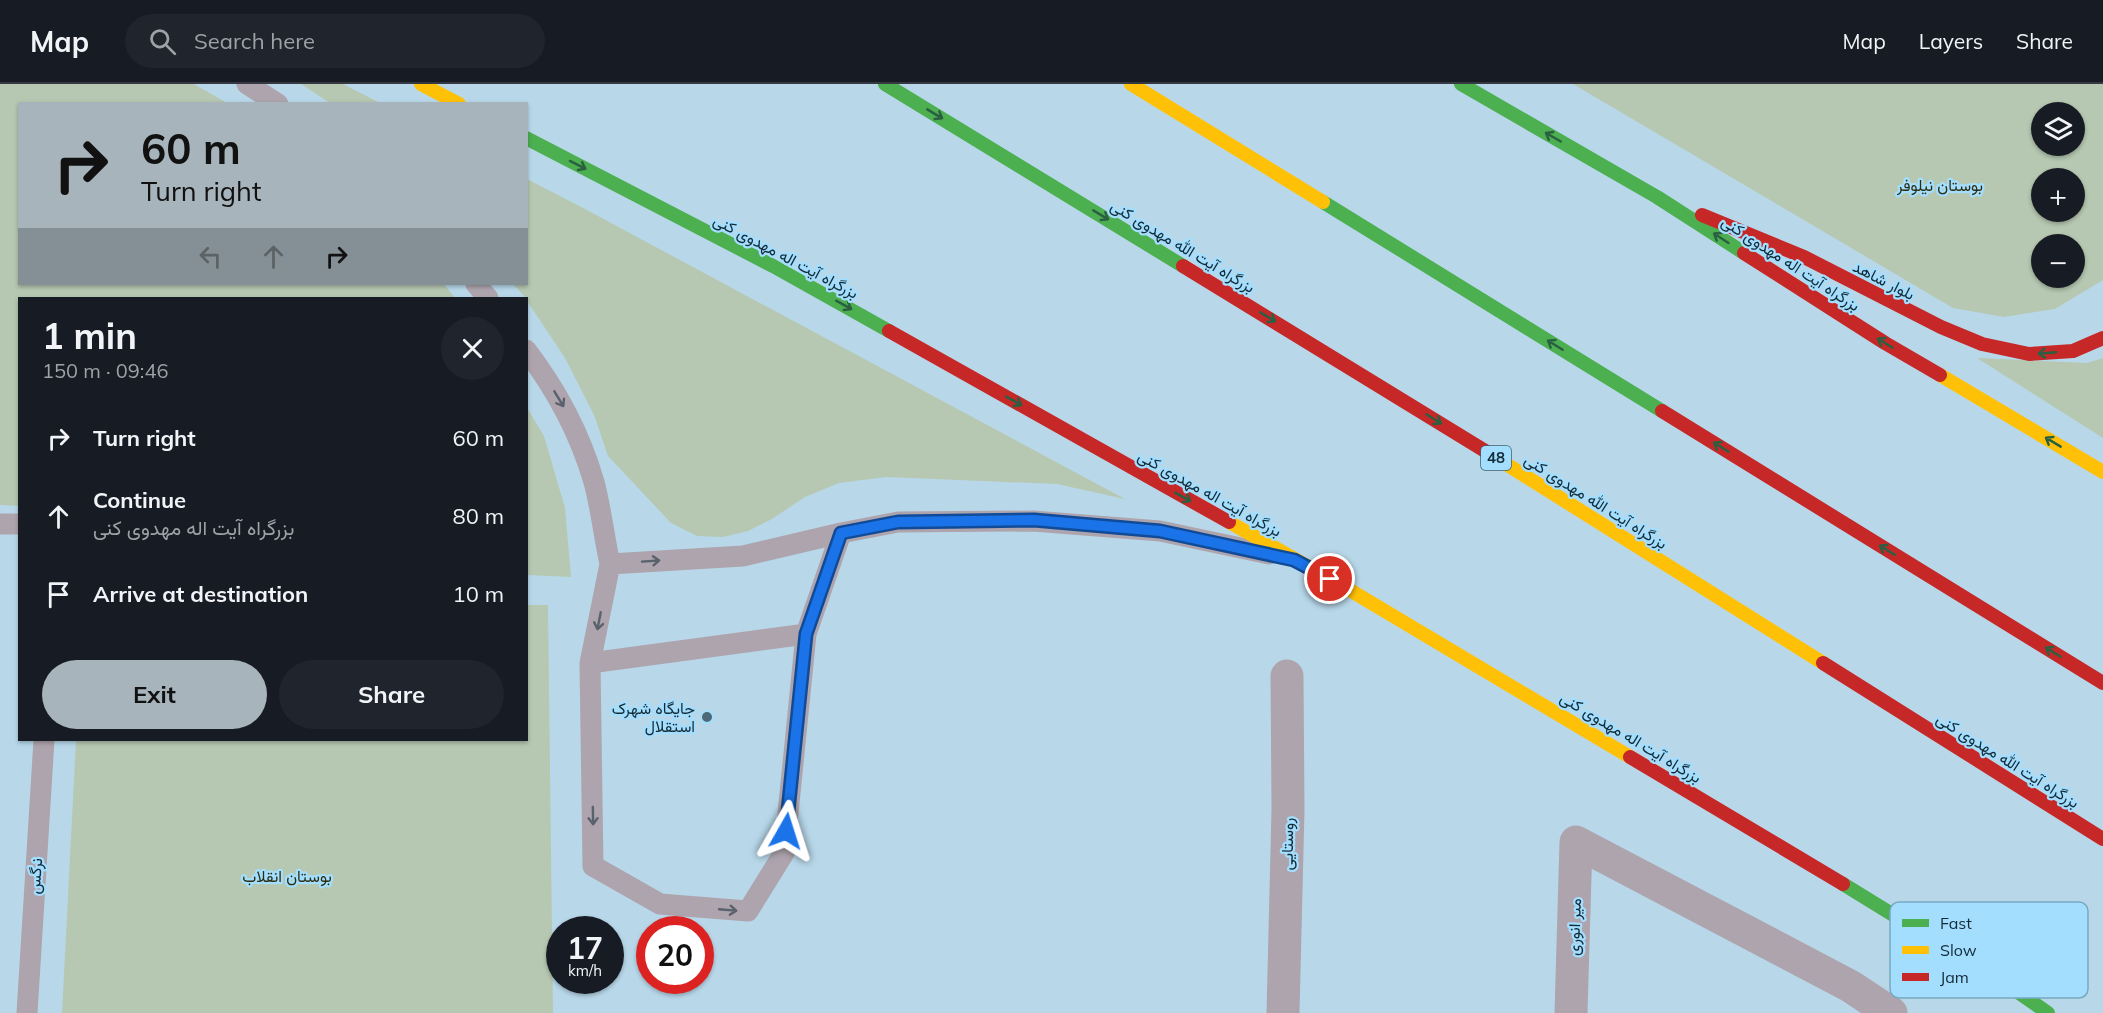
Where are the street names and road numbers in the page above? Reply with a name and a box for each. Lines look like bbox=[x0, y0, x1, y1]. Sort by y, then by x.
street label: بزرگراه آیت الله مهدوی کنی bbox=[1107, 195, 1259, 298]
street label: بزرگراه آیت اله مهدوی کنی bbox=[710, 209, 862, 304]
street label: بزرگراه آیت اله مهدوی کنی bbox=[1717, 211, 1864, 316]
street label: بلوار شاهد bbox=[1849, 256, 1918, 305]
street label: بزرگراه آیت اله مهدوی کنی bbox=[1134, 445, 1285, 542]
road number: 48 bbox=[1481, 446, 1511, 470]
street label: بزرگراه آیت الله مهدوی کنی bbox=[1520, 449, 1671, 554]
street label: بزرگراه آیت اله مهدوی کنی bbox=[1556, 687, 1705, 788]
street label: بزرگراه آیت الله مهدوی کنی bbox=[1932, 708, 2083, 813]
street label: روستایی bbox=[1277, 817, 1298, 871]
street label: نرگس bbox=[24, 857, 47, 895]
street label: میر انوری bbox=[1563, 898, 1586, 956]

